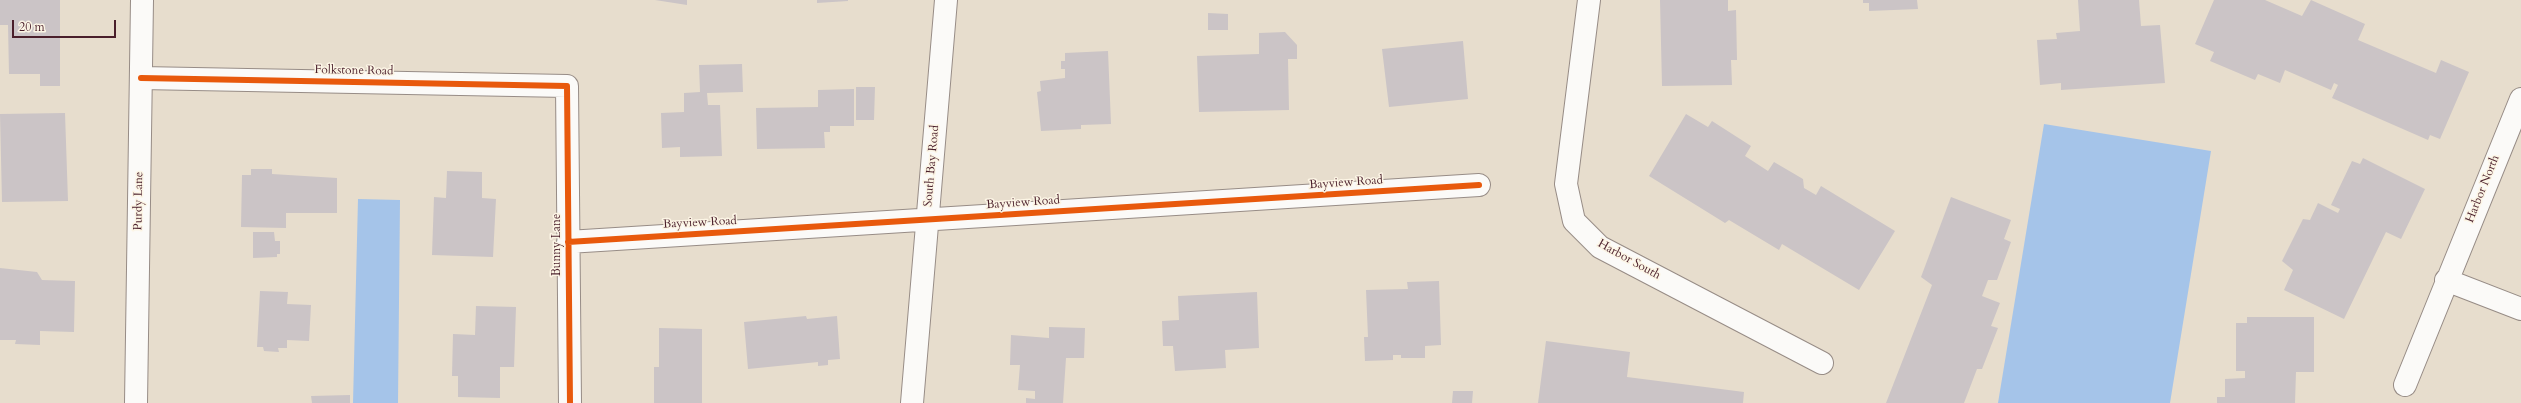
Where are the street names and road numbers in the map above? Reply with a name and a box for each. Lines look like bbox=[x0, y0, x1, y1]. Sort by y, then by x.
street label: Folkstone Road bbox=[314, 63, 394, 79]
street label: South Bay Road bbox=[921, 125, 943, 207]
street label: Harbor North bbox=[2463, 153, 2503, 225]
street label: Purdy Lane bbox=[131, 172, 147, 230]
street label: Bayview Road bbox=[1309, 173, 1383, 193]
street label: Bayview Road bbox=[986, 193, 1060, 213]
street label: Bunny Lane bbox=[550, 214, 564, 276]
street label: Bayview Road bbox=[663, 214, 737, 232]
street label: Harbor South bbox=[1595, 237, 1663, 283]

